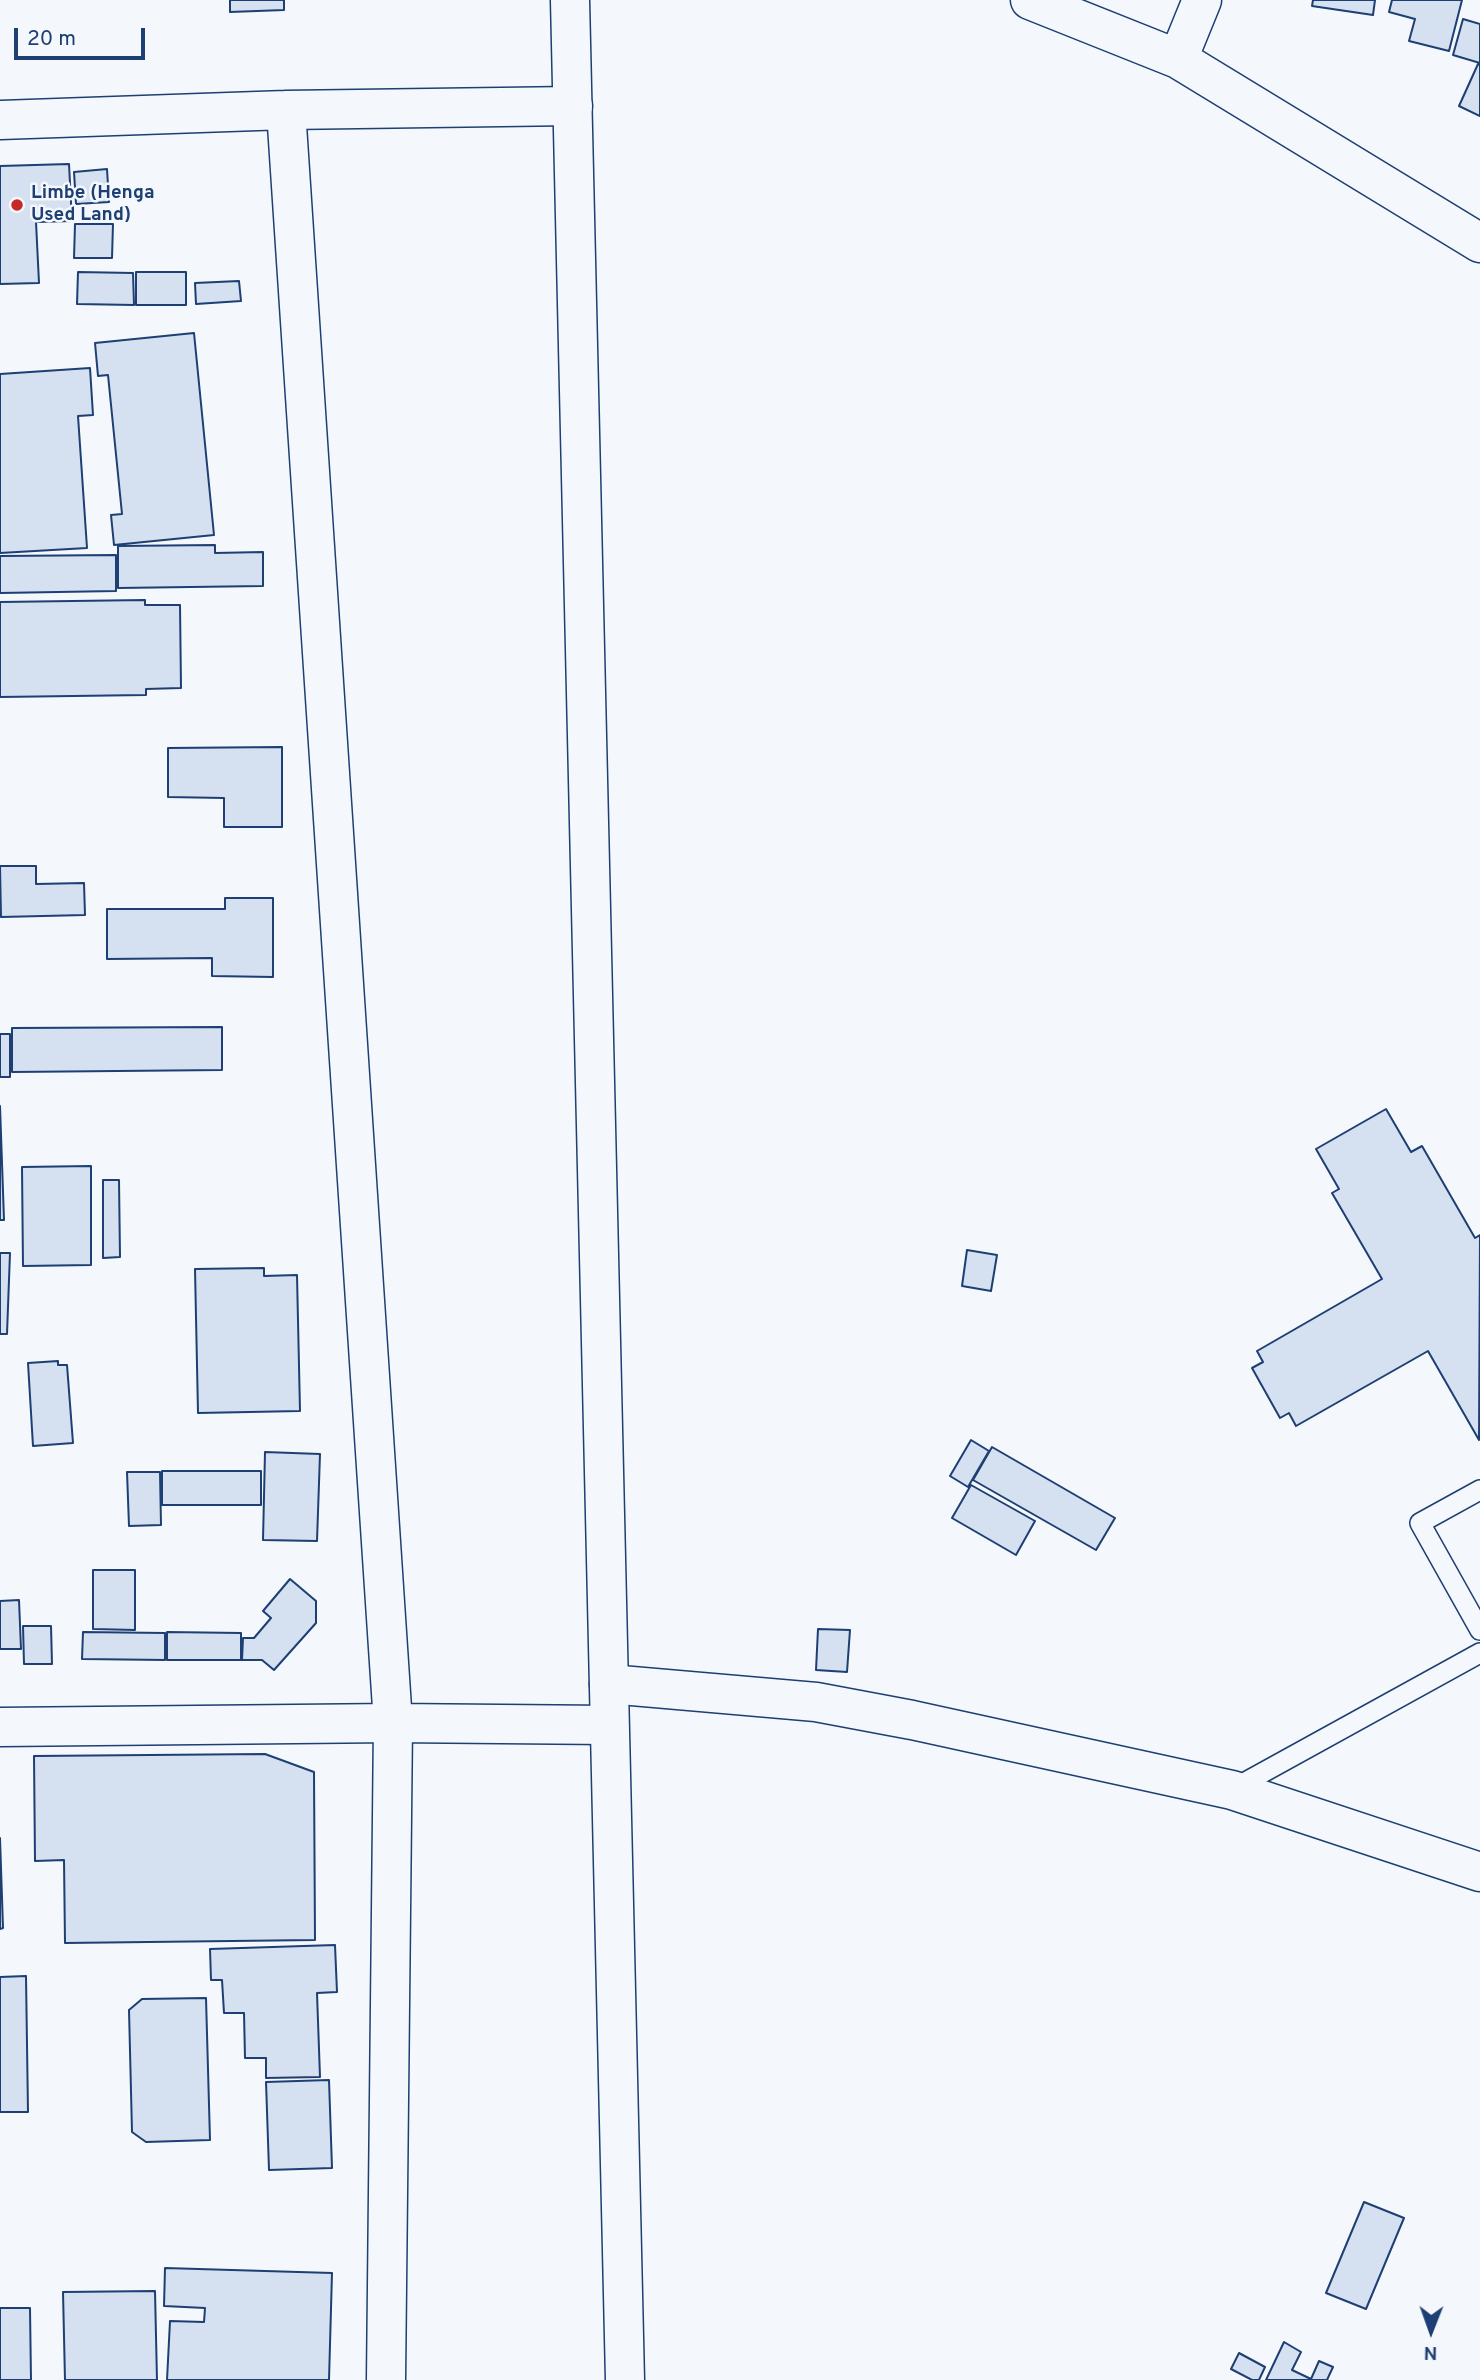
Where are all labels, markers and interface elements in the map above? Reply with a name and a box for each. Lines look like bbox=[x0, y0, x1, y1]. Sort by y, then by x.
scale bar bbox=[18, 14, 149, 58]
text: 20 m bbox=[27, 26, 76, 53]
place label: Limbe (Henga Used Land) bbox=[31, 183, 155, 227]
marker: Limbe (Henga Used Land) bbox=[9, 197, 25, 213]
north arrow bbox=[1396, 2296, 1466, 2366]
text: N bbox=[1424, 2340, 1438, 2364]

